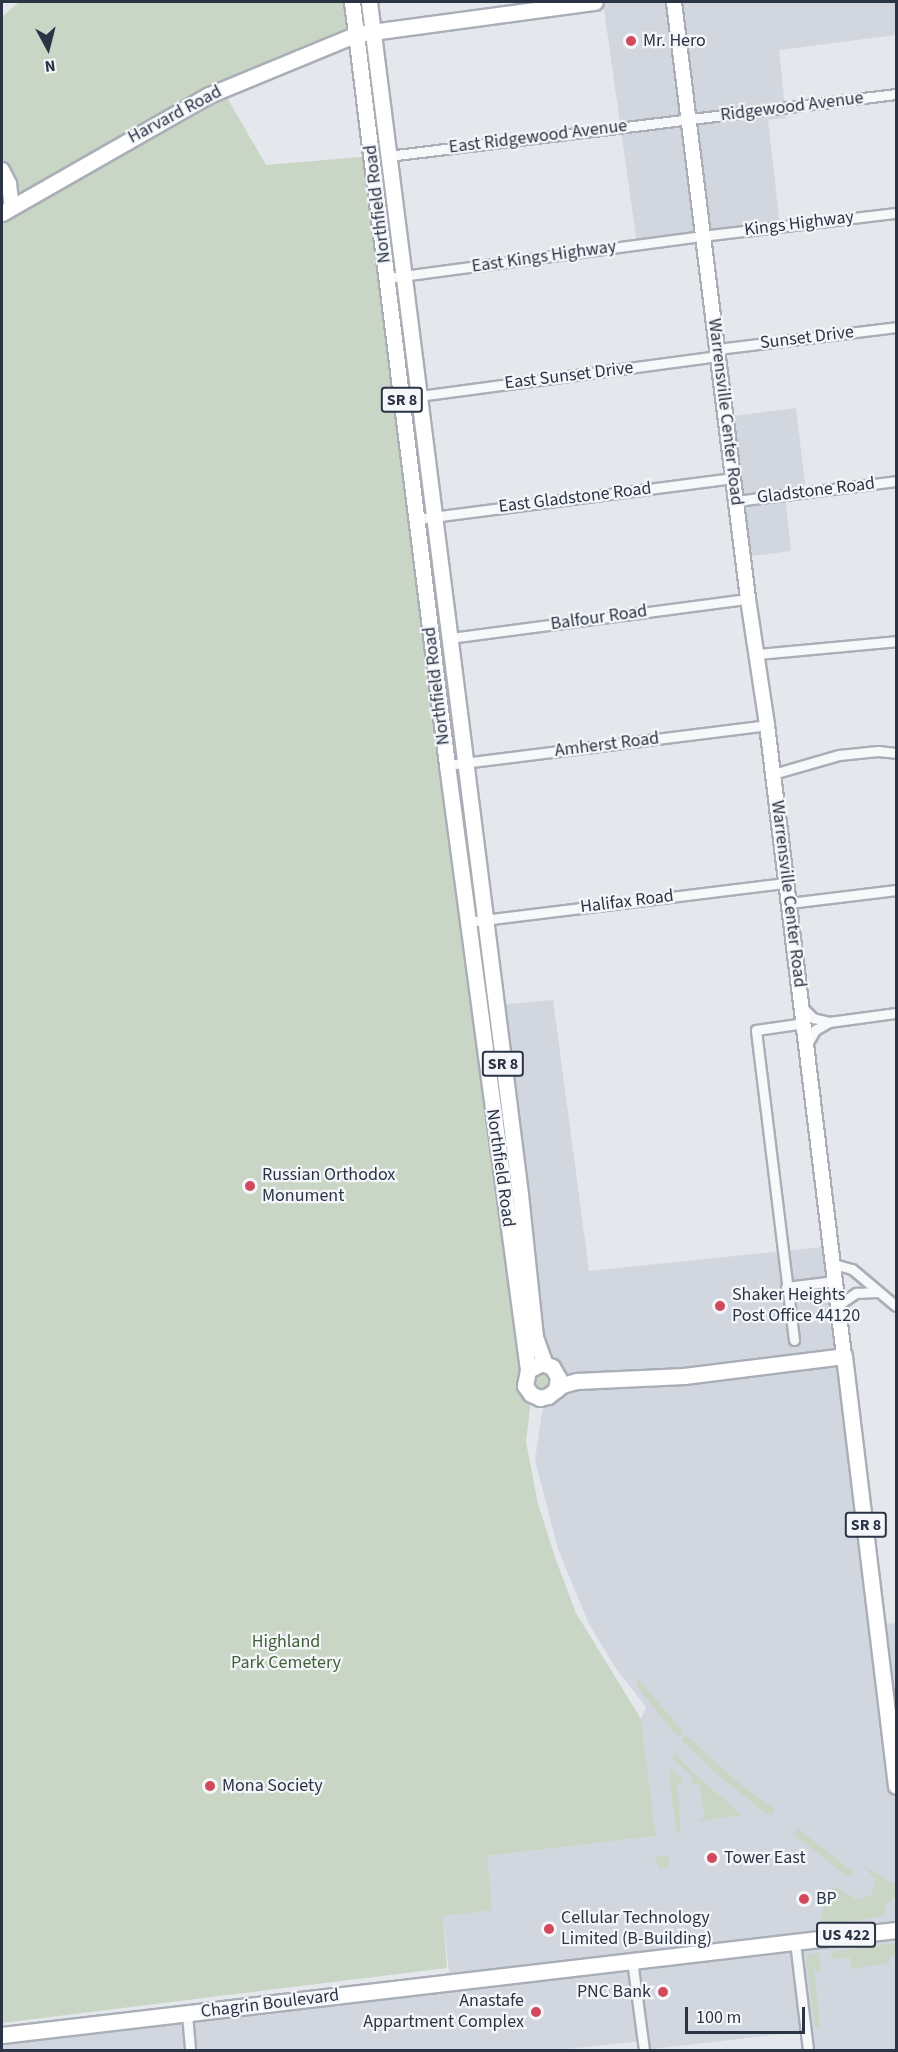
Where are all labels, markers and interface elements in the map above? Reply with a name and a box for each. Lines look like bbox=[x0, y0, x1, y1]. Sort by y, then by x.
north arrow bbox=[18, 18, 78, 78]
place label: Mr. Hero bbox=[643, 30, 706, 52]
marker: Mr. Hero bbox=[624, 34, 638, 48]
text: N bbox=[44, 54, 57, 77]
street label: Harvard Road bbox=[124, 81, 226, 149]
street label: Ridgewood Avenue bbox=[719, 88, 865, 126]
street label: East Ridgewood Avenue bbox=[448, 115, 628, 159]
street label: Northfield Road bbox=[360, 144, 396, 264]
street label: Kings Highway bbox=[743, 207, 855, 241]
street label: East Kings Highway bbox=[470, 236, 618, 278]
street label: Warrensville Center Road bbox=[703, 317, 747, 507]
street label: Sunset Drive bbox=[759, 322, 855, 354]
street label: East Sunset Drive bbox=[503, 357, 635, 395]
road number: SR 8 bbox=[380, 387, 424, 413]
street label: Gladstone Road bbox=[756, 473, 876, 509]
street label: East Gladstone Road bbox=[497, 478, 653, 518]
street label: Balfour Road bbox=[549, 601, 649, 635]
street label: Northfield Road bbox=[419, 626, 455, 746]
street label: Amherst Road bbox=[554, 728, 660, 762]
street label: Warrensville Center Road bbox=[766, 799, 810, 989]
street label: Halifax Road bbox=[579, 886, 675, 918]
road number: SR 8 bbox=[480, 1051, 526, 1077]
street label: Northfield Road bbox=[481, 1108, 519, 1228]
place label: Russian Orthodox Monument bbox=[262, 1165, 395, 1208]
marker: Russian Orthodox Monument bbox=[243, 1179, 257, 1193]
place label: Shaker Heights Post Office 44120 bbox=[732, 1285, 860, 1328]
marker: Shaker Heights Post Office 44120 bbox=[713, 1299, 727, 1313]
road number: SR 8 bbox=[844, 1512, 888, 1538]
park label: Highland Park Cemetery bbox=[231, 1632, 341, 1674]
place label: Mona Society bbox=[222, 1775, 323, 1797]
marker: Mona Society bbox=[203, 1779, 217, 1793]
place label: Tower East bbox=[724, 1847, 806, 1869]
marker: Tower East bbox=[705, 1851, 719, 1865]
place label: BP bbox=[816, 1888, 837, 1910]
marker: BP bbox=[797, 1892, 811, 1906]
place label: Cellular Technology Limited (B-Building) bbox=[561, 1908, 712, 1950]
marker: Cellular Technology Limited (B-Building) bbox=[542, 1922, 556, 1936]
road number: US 422 bbox=[816, 1922, 876, 1948]
place label: PNC Bank bbox=[577, 1981, 651, 2003]
street label: Chagrin Boulevard bbox=[200, 1985, 340, 2023]
marker: PNC Bank bbox=[656, 1985, 670, 1999]
place label: Anastafe Appartment Complex bbox=[363, 1991, 524, 2034]
scale bar bbox=[688, 1995, 808, 2033]
marker: Anastafe Appartment Complex bbox=[529, 2005, 543, 2019]
text: 100 m bbox=[696, 2005, 741, 2030]

